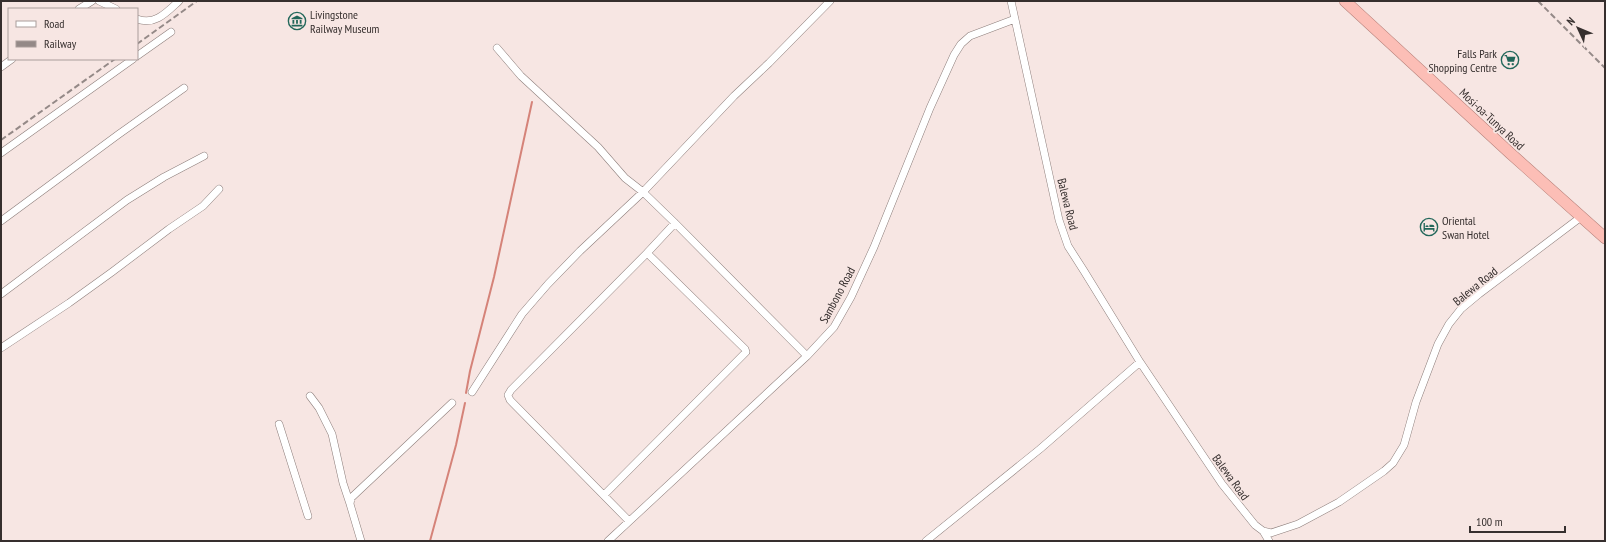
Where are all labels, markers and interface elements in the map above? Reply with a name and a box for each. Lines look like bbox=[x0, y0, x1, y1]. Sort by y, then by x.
place label: Livingstone Railway Museum bbox=[310, 7, 380, 36]
legend bbox=[8, 8, 138, 60]
north arrow bbox=[1558, 8, 1598, 48]
museum icon: Livingstone Railway Museum bbox=[287, 11, 307, 31]
text: N bbox=[1564, 14, 1578, 28]
text: Road bbox=[44, 16, 64, 31]
text: Railway bbox=[44, 36, 77, 51]
place label: Falls Park Shopping Centre bbox=[1428, 46, 1497, 75]
supermarket icon: Falls Park Shopping Centre bbox=[1500, 50, 1520, 70]
street label: Mosi-oa-Tunya Road bbox=[1456, 85, 1528, 153]
street label: Balewa Road bbox=[1054, 176, 1082, 232]
place label: Oriental Swan Hotel bbox=[1442, 213, 1490, 242]
hotel icon: Oriental Swan Hotel bbox=[1419, 217, 1439, 237]
street label: Balewa Road bbox=[1450, 263, 1500, 309]
street label: Sambono Road bbox=[816, 264, 858, 326]
street label: Balewa Road bbox=[1209, 451, 1253, 503]
scale bar bbox=[1470, 508, 1565, 534]
text: 100 m bbox=[1476, 514, 1503, 529]

